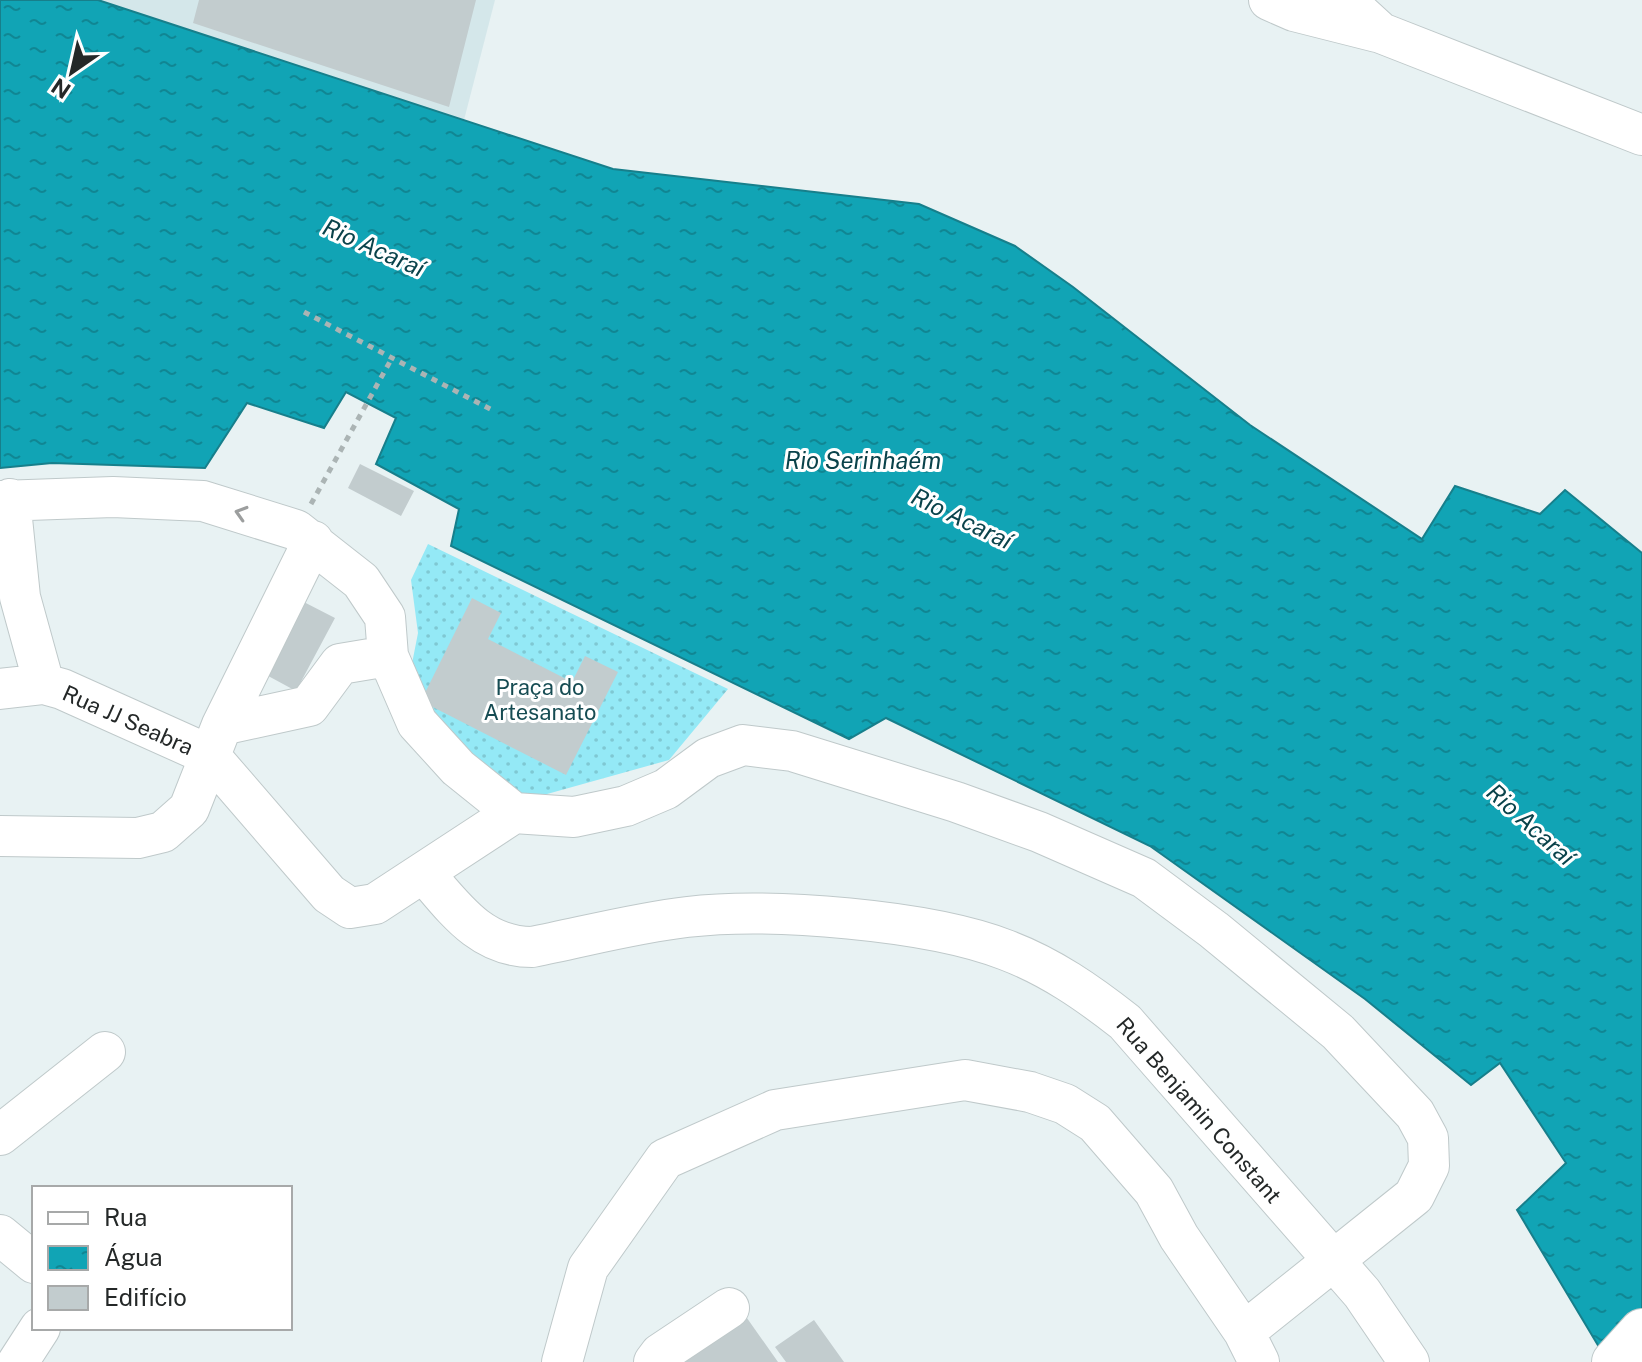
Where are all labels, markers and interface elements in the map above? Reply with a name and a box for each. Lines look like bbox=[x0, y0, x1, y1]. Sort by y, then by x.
north arrow bbox=[32, 32, 112, 112]
text: N bbox=[46, 73, 75, 104]
water label: Rio Acaraí bbox=[319, 212, 431, 283]
water label: Rio Serinhaém bbox=[785, 446, 941, 474]
water label: Rio Acaraí bbox=[907, 482, 1019, 555]
one-way arrow bbox=[234, 506, 248, 522]
park label: Praça do Artesanato bbox=[484, 674, 596, 725]
street label: Rua JJ Seabra bbox=[59, 680, 197, 760]
water label: Rio Acaraí bbox=[1481, 777, 1582, 872]
street label: Rua Benjamin Constant bbox=[1111, 1012, 1287, 1208]
legend bbox=[32, 1186, 292, 1330]
text: Rua bbox=[104, 1203, 147, 1231]
text: Água bbox=[104, 1243, 162, 1271]
text: Edifício bbox=[104, 1283, 187, 1311]

